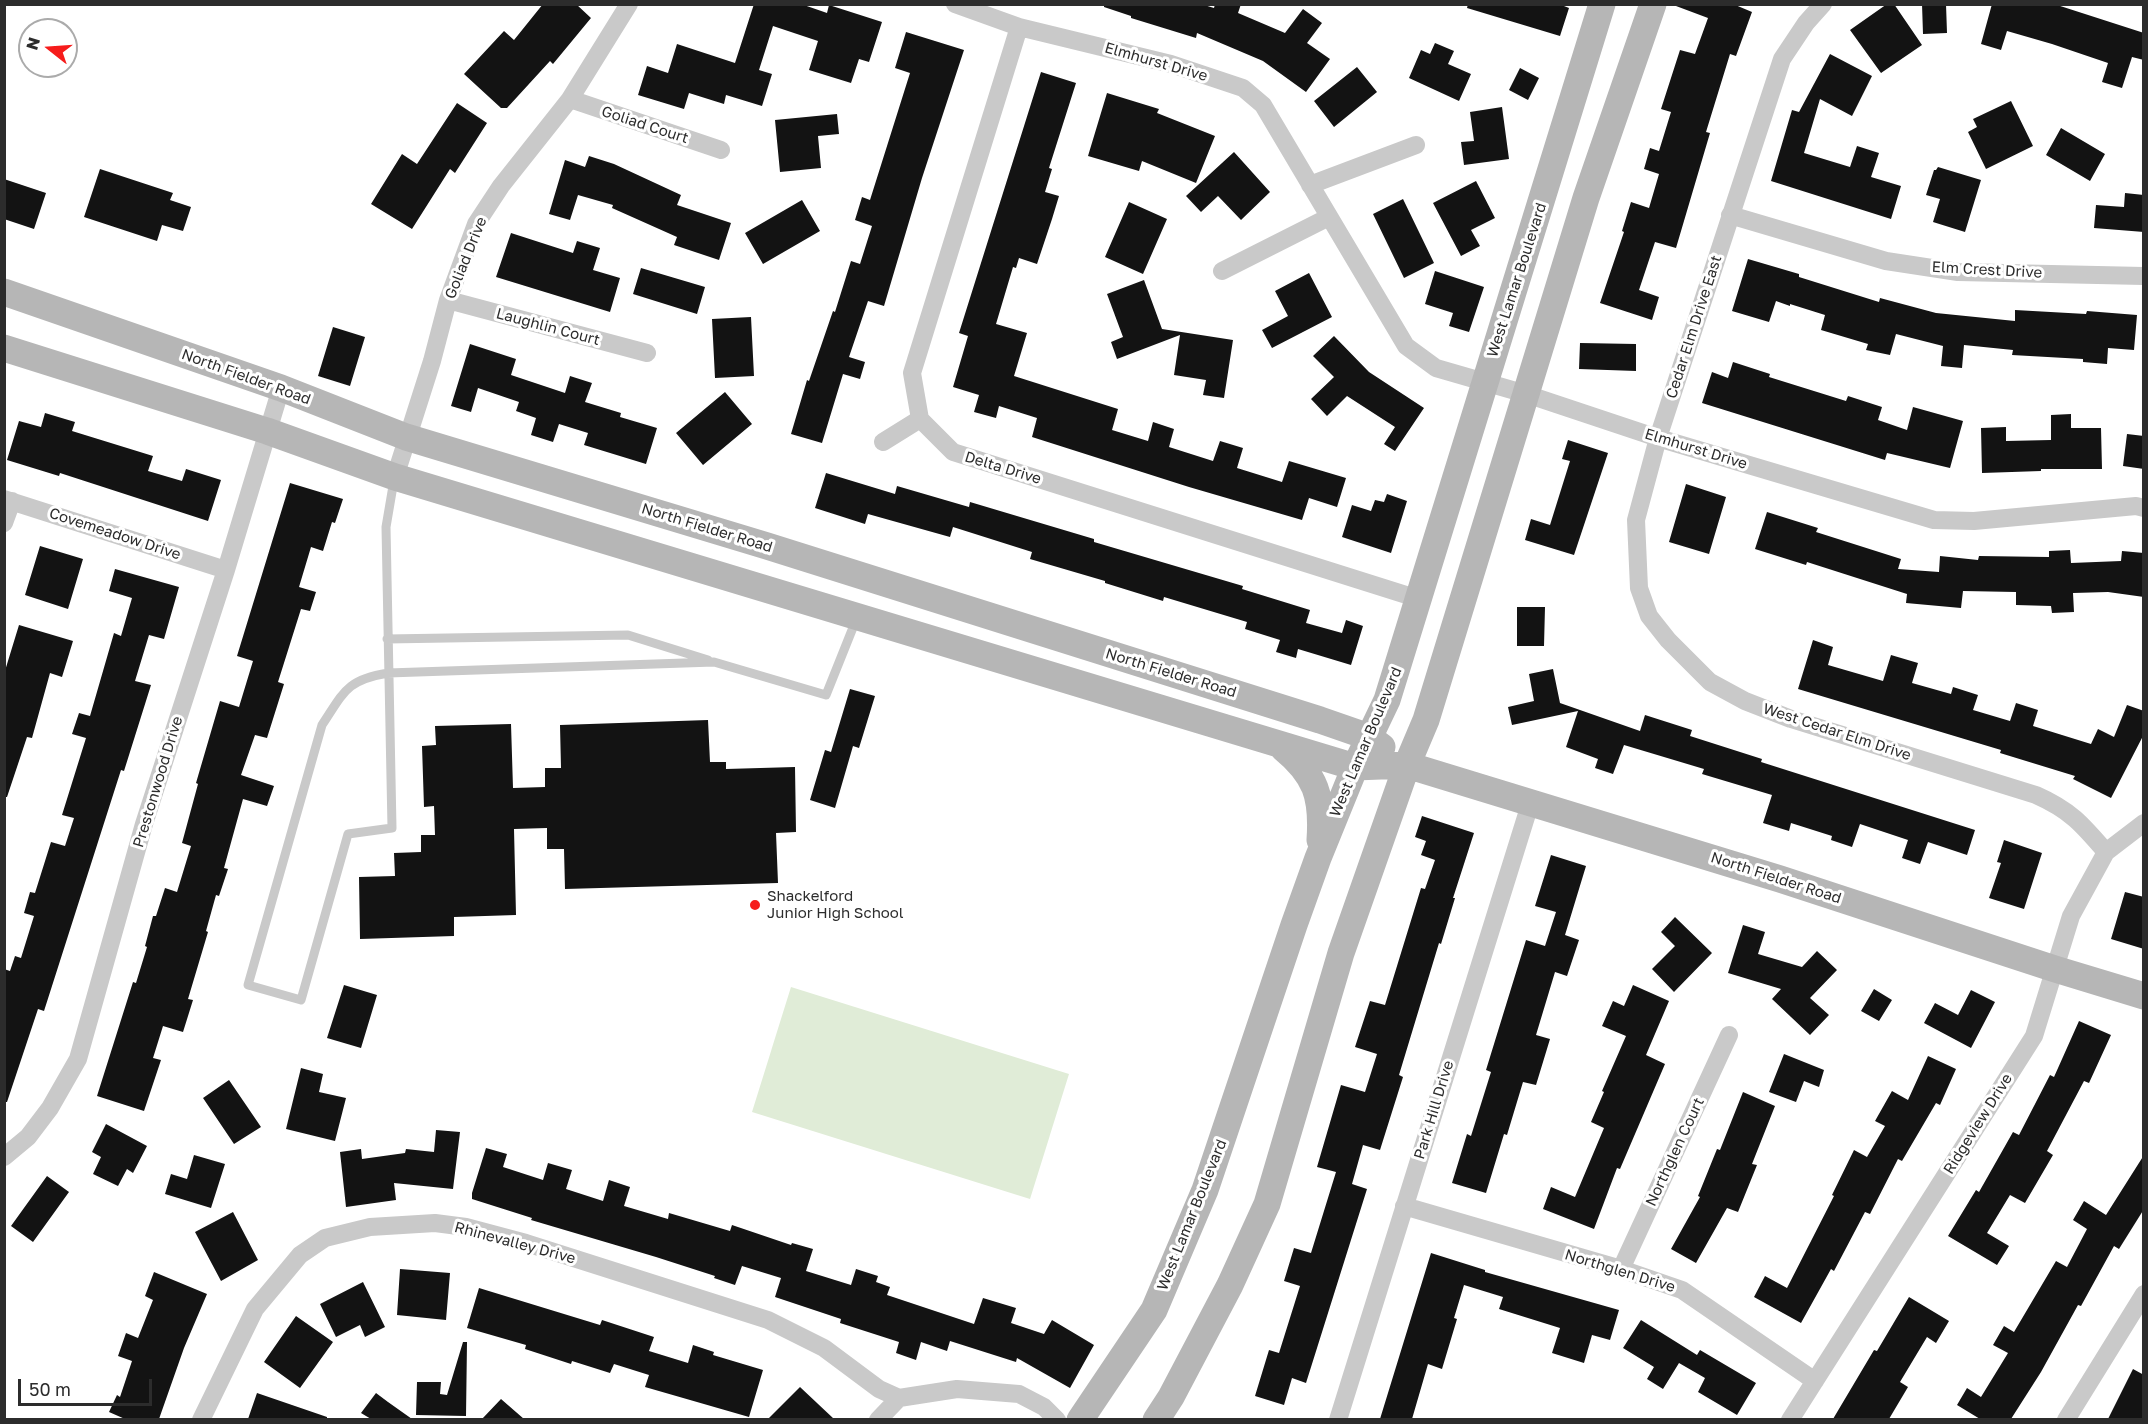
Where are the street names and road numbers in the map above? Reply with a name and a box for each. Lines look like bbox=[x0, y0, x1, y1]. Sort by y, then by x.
street label: Elmhurst Drive bbox=[1102, 39, 1210, 85]
street label: Goliad Court bbox=[599, 102, 691, 148]
street label: West Lamar Boulevard bbox=[1484, 201, 1550, 359]
street label: Goliad Drive bbox=[441, 214, 491, 302]
street label: Cedar Elm Drive East bbox=[1662, 253, 1726, 401]
street label: Elm Crest Drive bbox=[1931, 258, 2043, 282]
street label: Laughlin Court bbox=[494, 304, 602, 350]
street label: North Fielder Road bbox=[179, 345, 313, 409]
street label: Elmhurst Drive bbox=[1643, 425, 1749, 473]
street label: Delta Drive bbox=[963, 448, 1043, 488]
street label: North Fielder Road bbox=[639, 499, 775, 557]
street label: Covemeadow Drive bbox=[47, 504, 183, 564]
street label: North Fielder Road bbox=[1103, 644, 1239, 702]
street label: West Lamar Boulevard bbox=[1326, 664, 1406, 820]
street label: West Cedar Elm Drive bbox=[1761, 700, 1913, 764]
street label: Prestonwood Drive bbox=[129, 714, 187, 850]
street label: North Fielder Road bbox=[1709, 848, 1843, 908]
street label: Park Hill Drive bbox=[1410, 1059, 1458, 1161]
street label: Ridgeview Drive bbox=[1940, 1070, 2016, 1178]
street label: Northglen Court bbox=[1642, 1095, 1708, 1209]
street label: West Lamar Boulevard bbox=[1153, 1137, 1231, 1293]
street label: Rhinevalley Drive bbox=[452, 1218, 578, 1268]
street label: Northglen Drive bbox=[1563, 1246, 1677, 1296]

